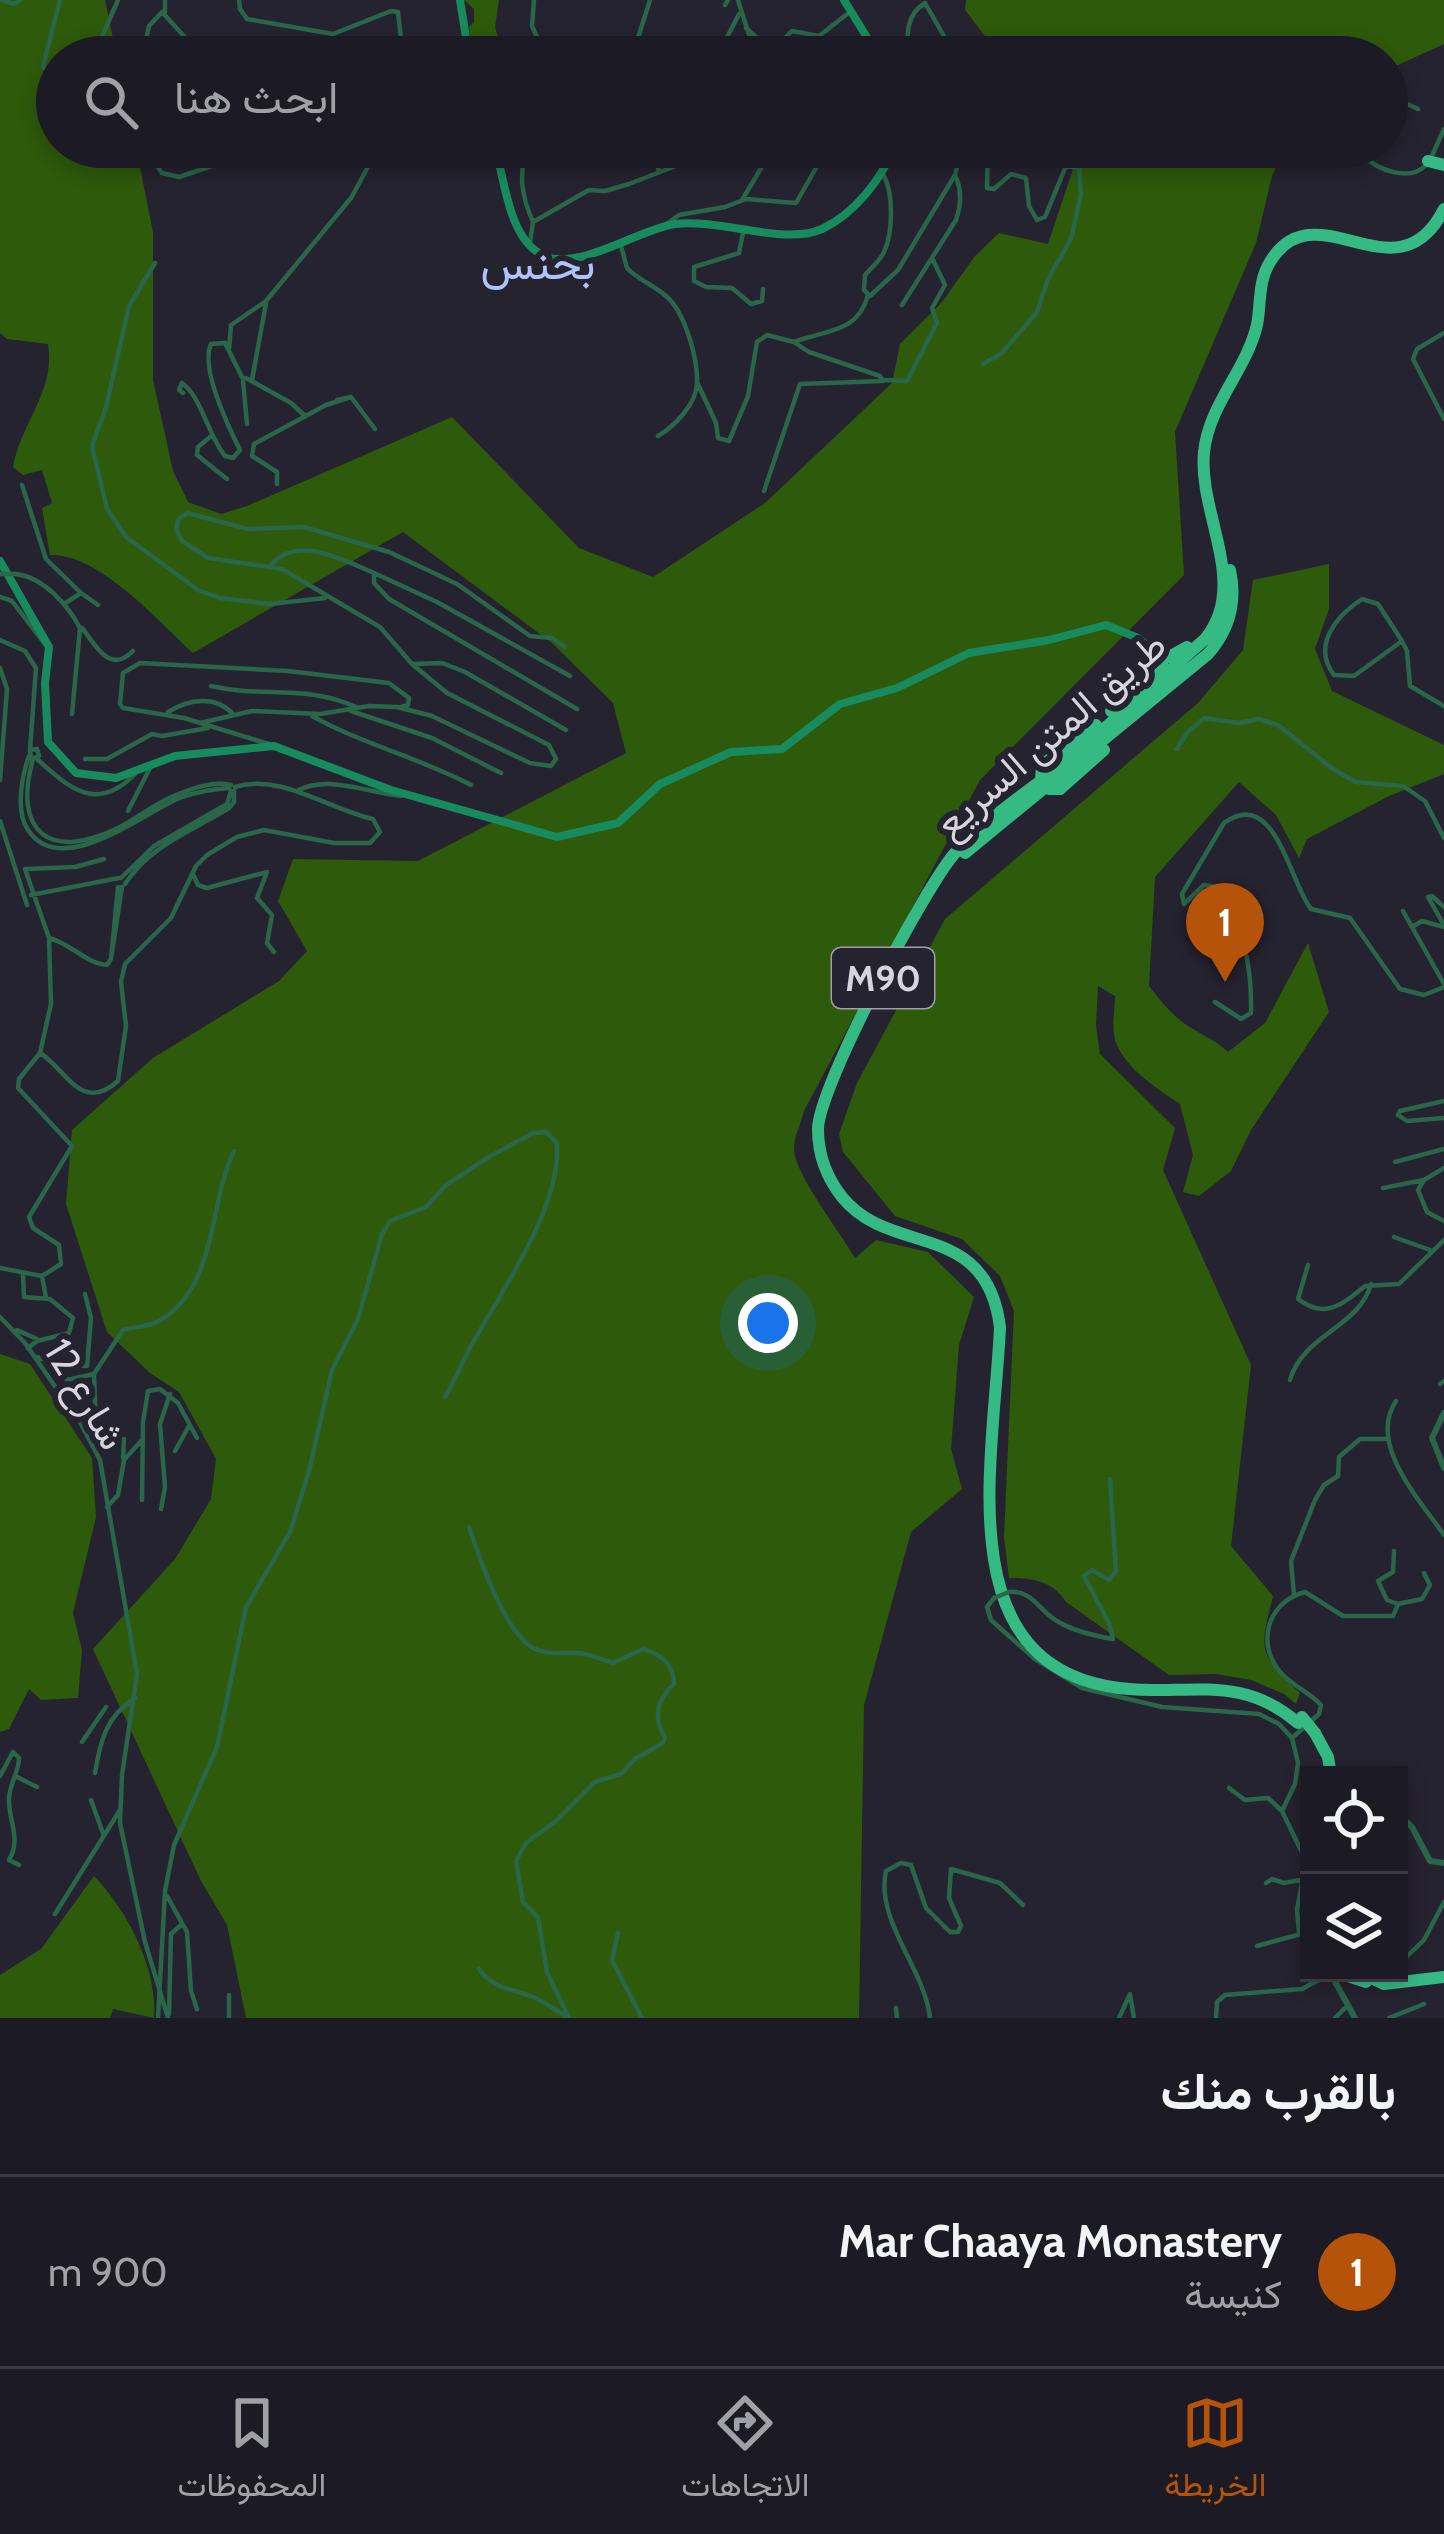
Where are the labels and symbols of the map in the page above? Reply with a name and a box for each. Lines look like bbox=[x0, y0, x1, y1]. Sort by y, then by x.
district label: بحنس bbox=[481, 236, 595, 290]
street label: طريق المتن السريع bbox=[924, 620, 1178, 851]
pin: 1 bbox=[1186, 883, 1264, 982]
road number: M90 bbox=[832, 948, 934, 1008]
your location bbox=[738, 1293, 798, 1353]
street label: شارع 12 bbox=[32, 1330, 138, 1459]

